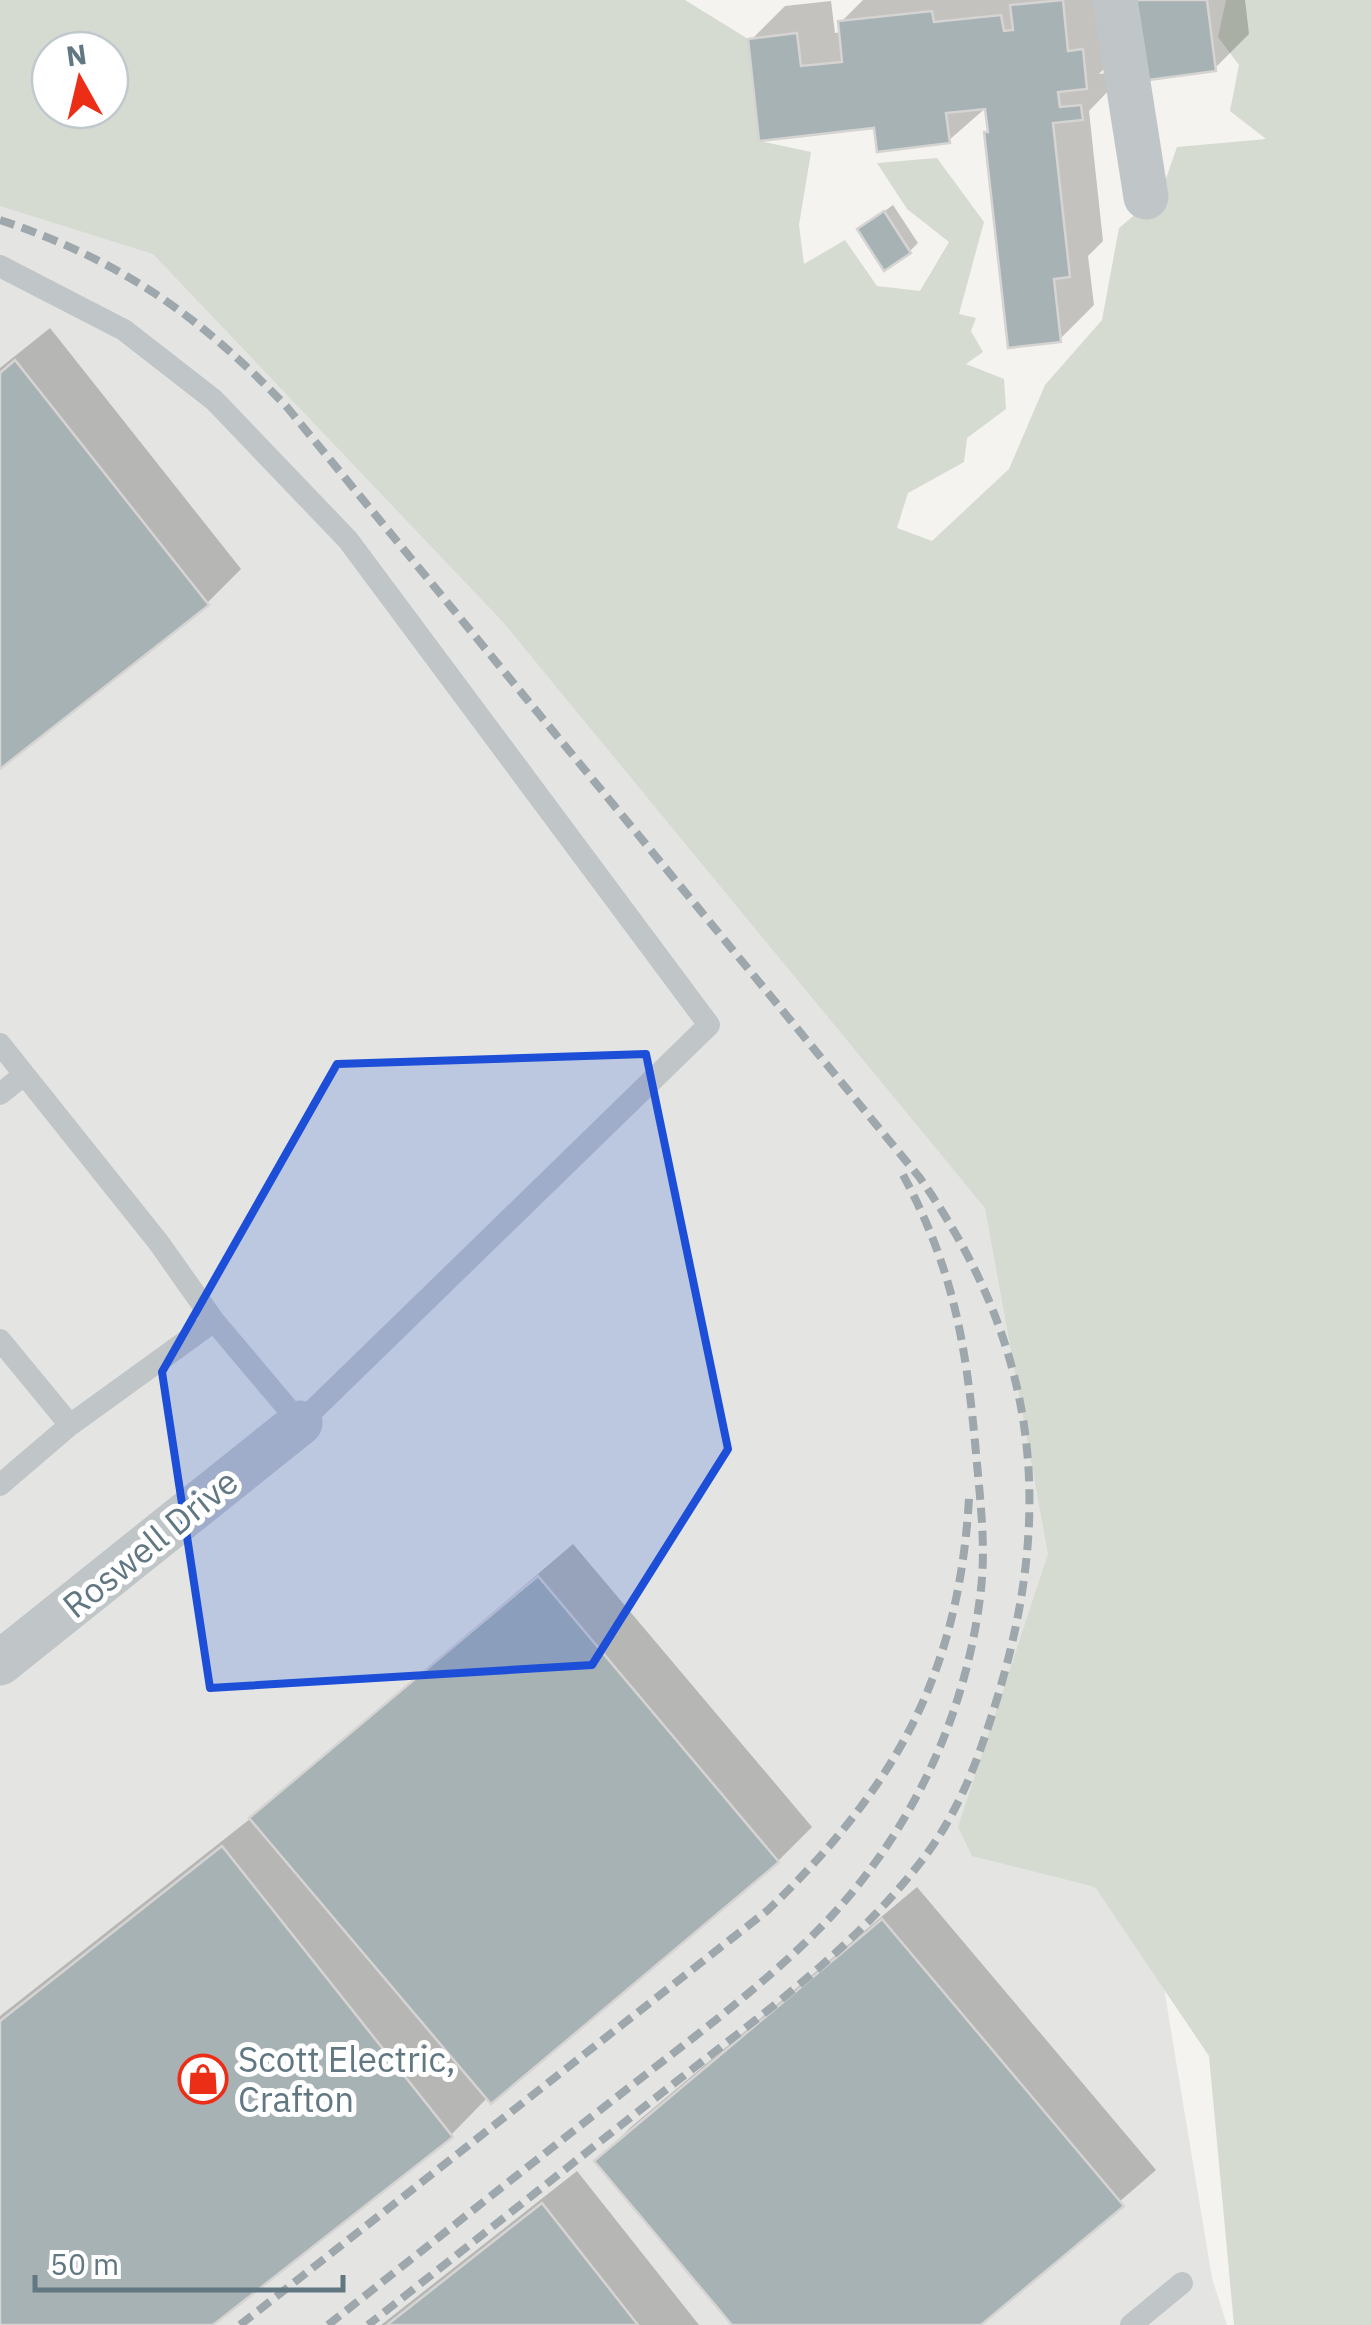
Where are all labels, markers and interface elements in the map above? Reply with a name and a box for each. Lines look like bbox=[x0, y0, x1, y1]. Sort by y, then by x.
north arrow bbox=[30, 30, 130, 130]
text: N bbox=[64, 35, 89, 74]
street label: Roswell Drive bbox=[53, 1458, 247, 1628]
place label: Scott Electric, Crafton bbox=[238, 2036, 456, 2122]
shop icon: Scott Electric, Crafton bbox=[177, 2053, 229, 2105]
scale bar bbox=[35, 2230, 342, 2292]
text: 50 m bbox=[50, 2244, 119, 2283]

